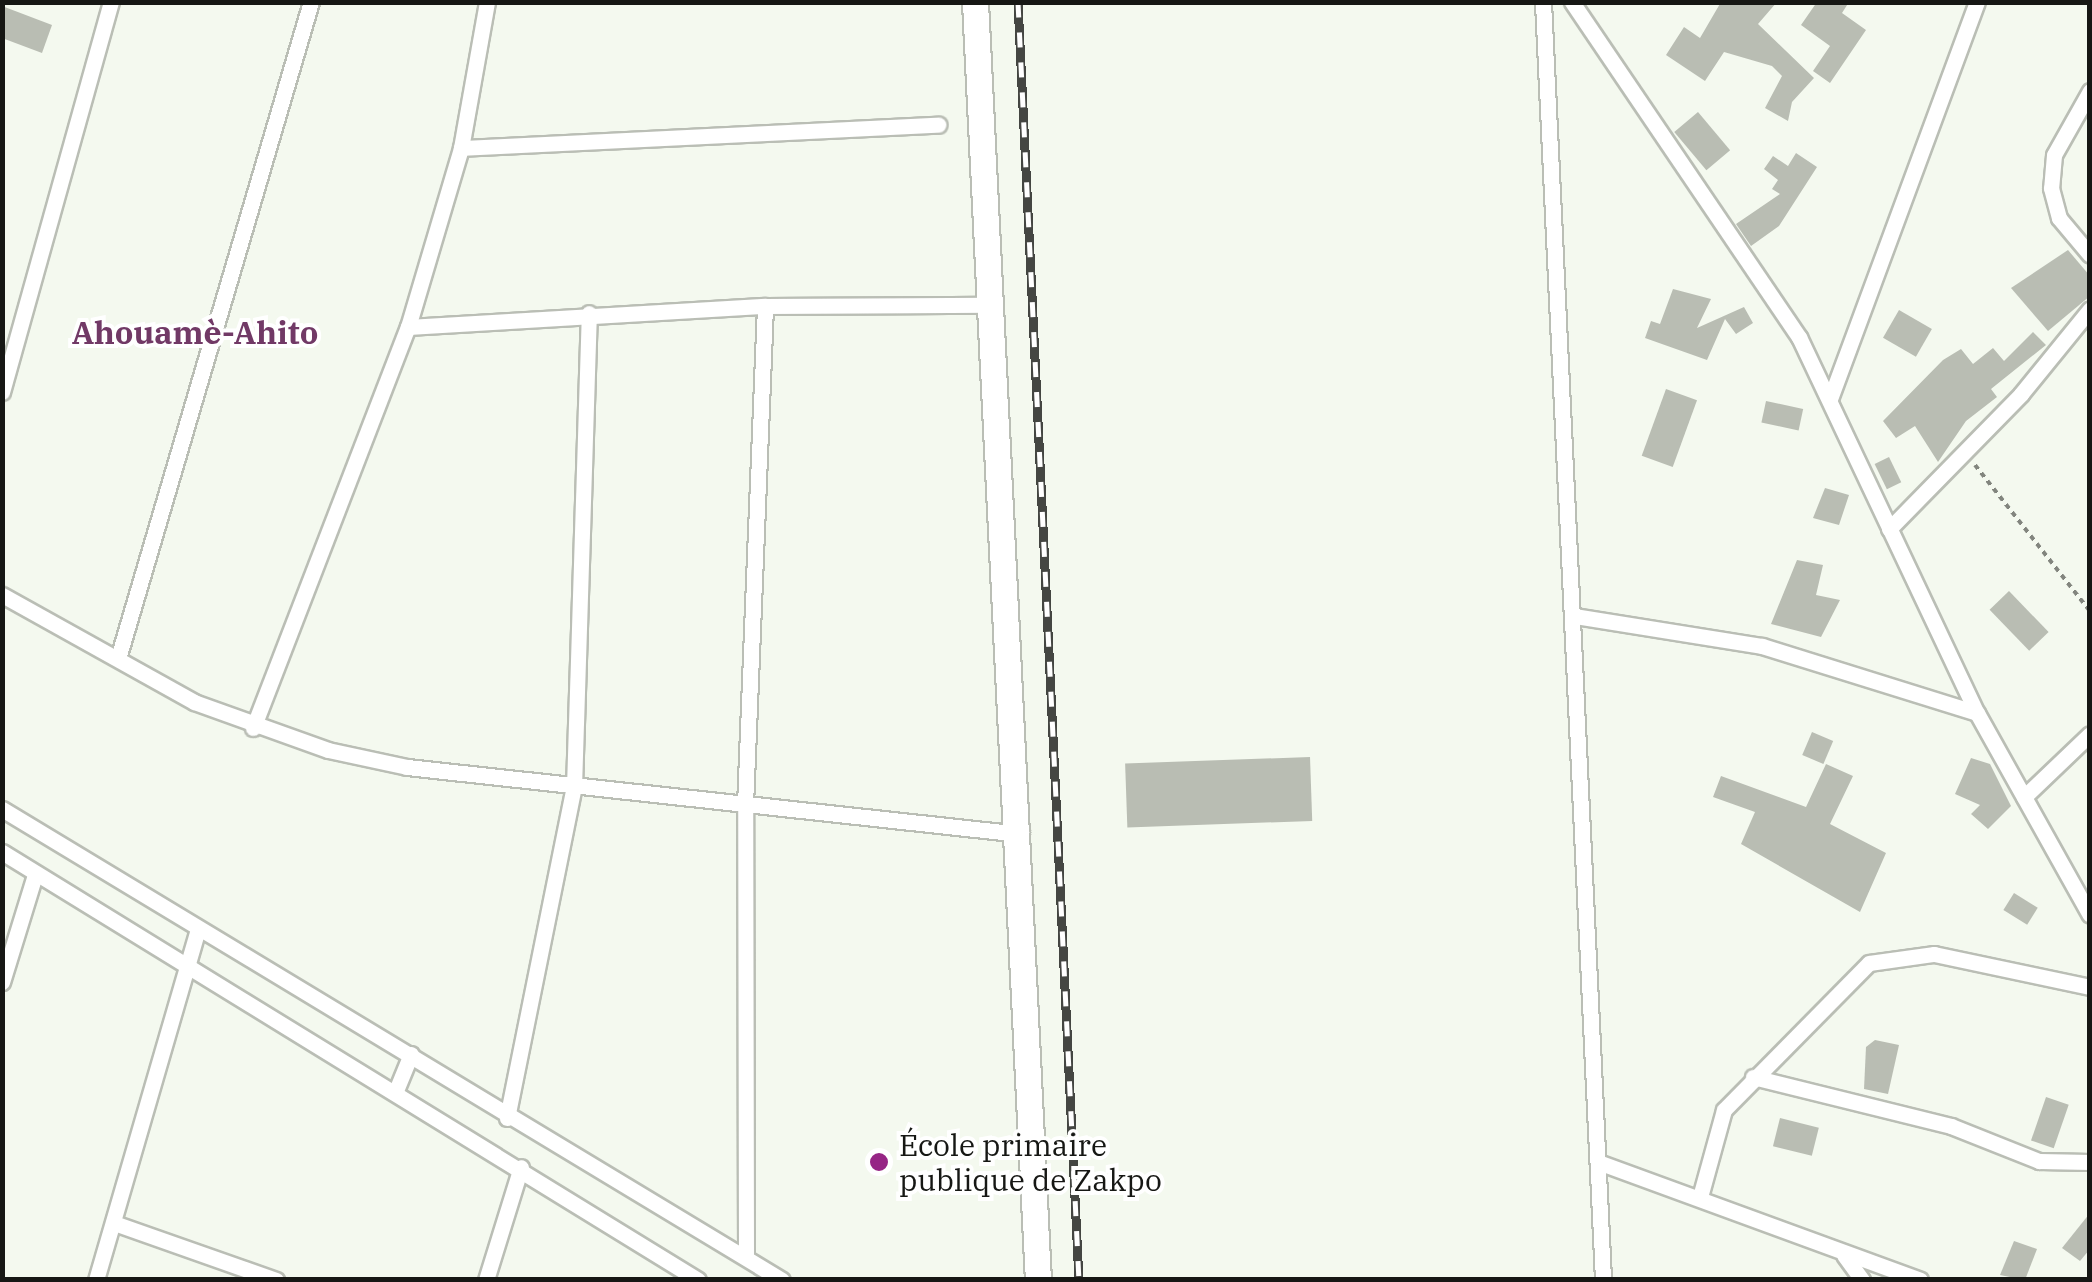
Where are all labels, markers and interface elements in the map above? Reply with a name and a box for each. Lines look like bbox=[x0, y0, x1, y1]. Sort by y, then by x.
district label: Ahouamè-Ahito bbox=[72, 313, 318, 351]
place label: École primaire publique de Zakpo bbox=[899, 1127, 1162, 1198]
marker: École primaire publique de Zakpo bbox=[868, 1151, 890, 1173]

